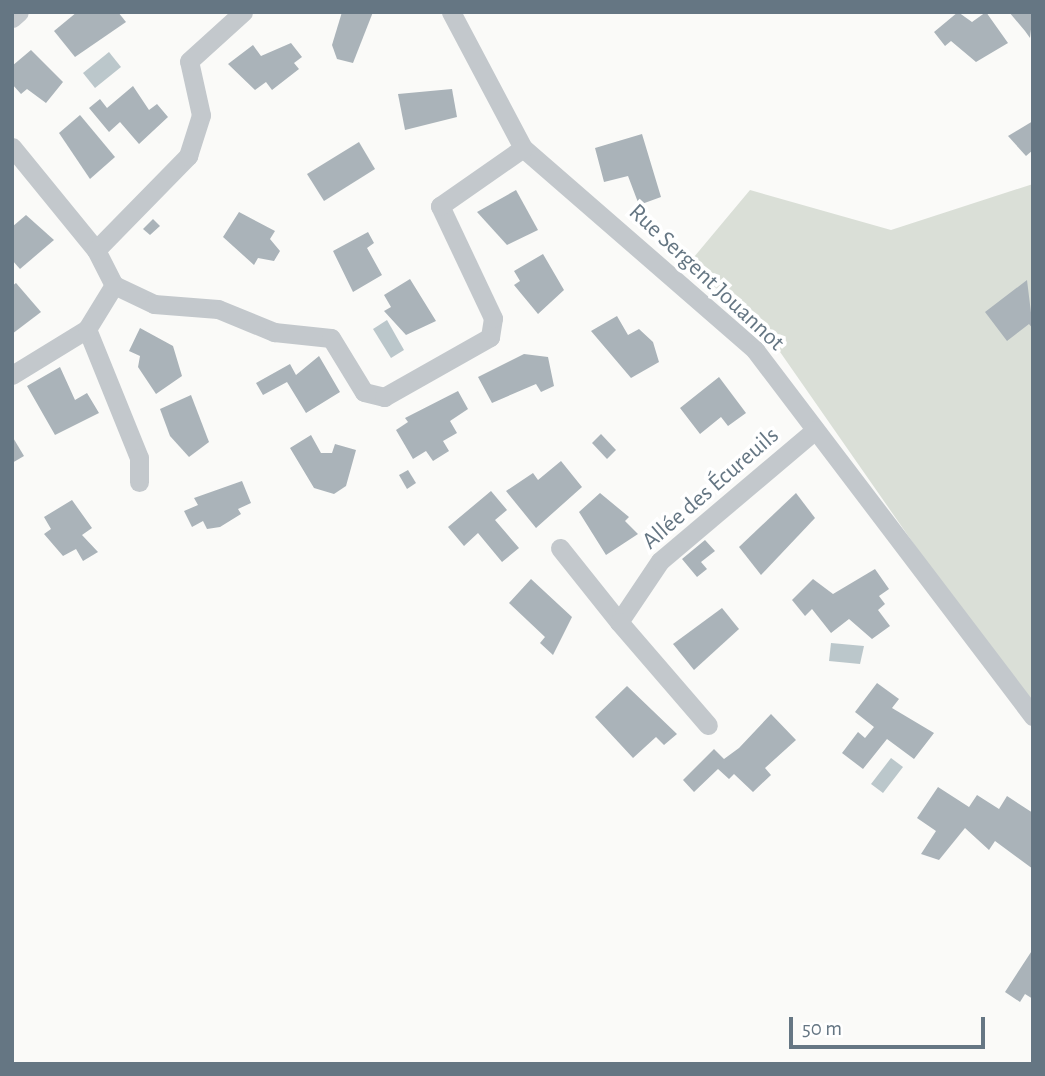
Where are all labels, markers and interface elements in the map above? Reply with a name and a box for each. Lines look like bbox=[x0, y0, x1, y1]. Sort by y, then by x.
street label: Rue Sergent Jouannot bbox=[622, 198, 790, 358]
street label: Allée des Écureuils bbox=[637, 422, 785, 556]
scale bar bbox=[793, 1002, 989, 1046]
text: 50 m bbox=[802, 1018, 842, 1039]

